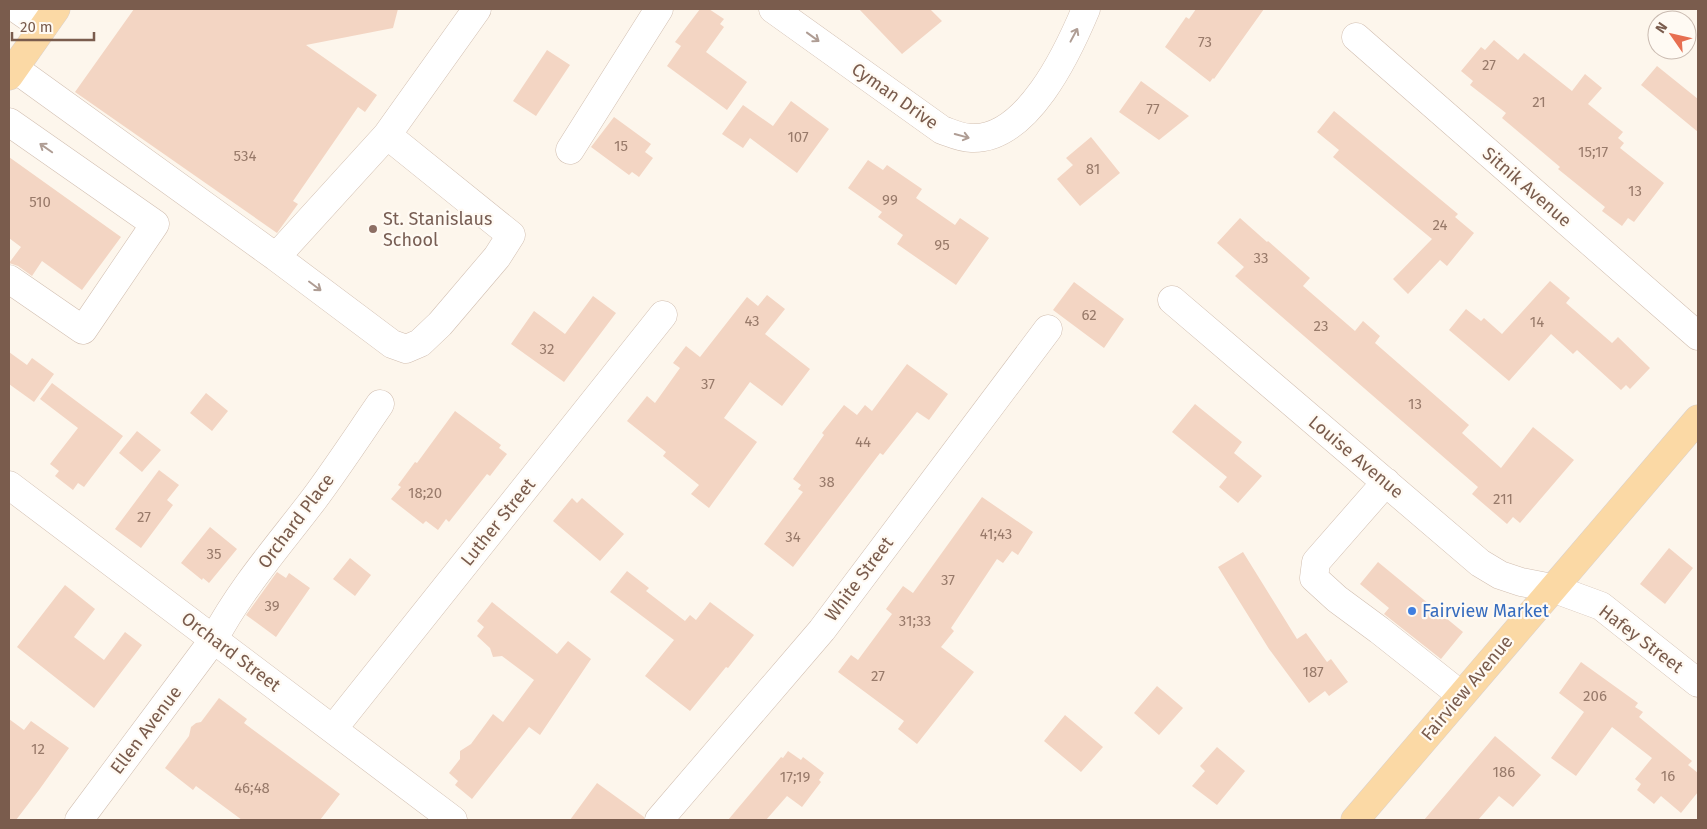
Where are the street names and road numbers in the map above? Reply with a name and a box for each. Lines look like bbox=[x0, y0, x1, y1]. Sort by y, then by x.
street label: Cyman Drive bbox=[847, 58, 943, 134]
street label: Sitnik Avenue bbox=[1478, 142, 1576, 232]
street label: Louise Avenue bbox=[1304, 411, 1408, 503]
street label: Orchard Place bbox=[253, 469, 339, 573]
street label: Luther Street bbox=[456, 473, 540, 570]
street label: White Street bbox=[820, 532, 898, 626]
street label: Hafey Street bbox=[1594, 600, 1688, 678]
street label: Orchard Street bbox=[177, 608, 285, 697]
street label: Fairview Avenue bbox=[1417, 631, 1517, 745]
street label: Ellen Avenue bbox=[106, 682, 186, 778]

